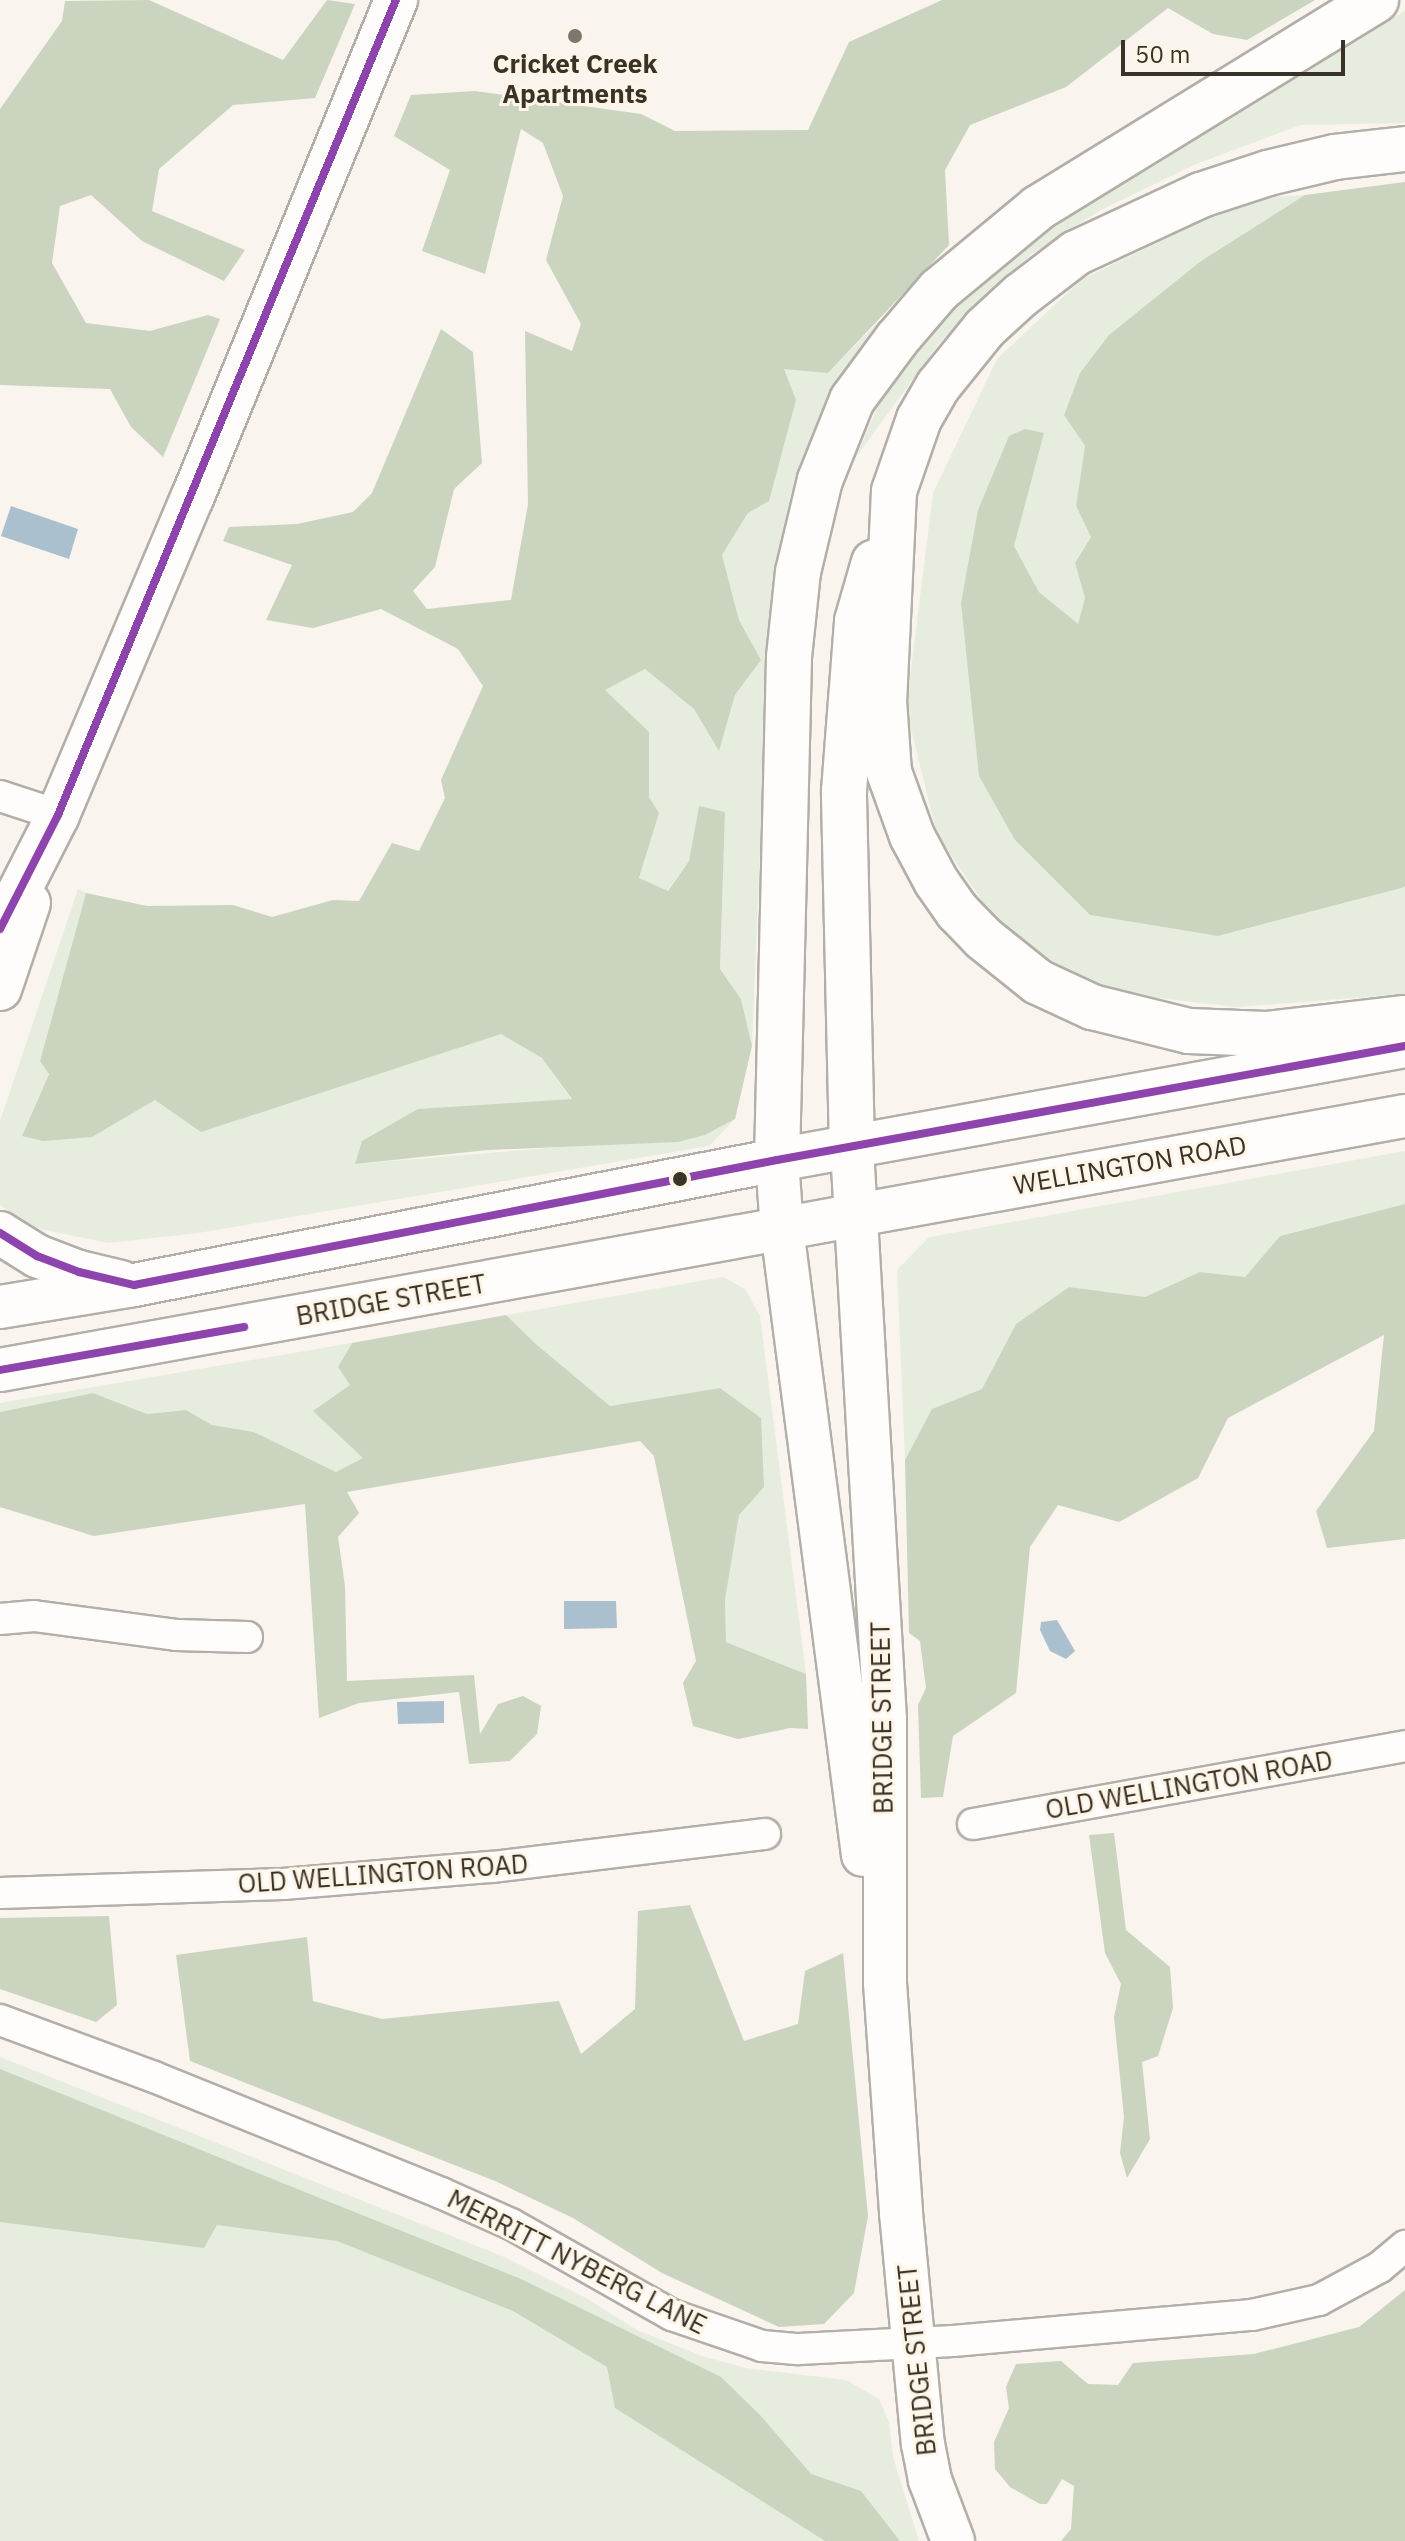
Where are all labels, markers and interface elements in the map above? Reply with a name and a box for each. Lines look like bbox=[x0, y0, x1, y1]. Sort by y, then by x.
scale bar bbox=[1125, 24, 1349, 74]
marker: Cricket Creek Apartments bbox=[566, 27, 584, 45]
text: 50 m bbox=[1135, 38, 1190, 70]
place label: Cricket Creek Apartments bbox=[493, 48, 657, 110]
street label: WELLINGTON ROAD bbox=[1011, 1129, 1249, 1201]
unlabelled marker bbox=[672, 1171, 688, 1187]
street label: BRIDGE STREET bbox=[294, 1268, 488, 1332]
street label: BRIDGE STREET bbox=[865, 1622, 899, 1814]
street label: OLD WELLINGTON ROAD bbox=[1043, 1744, 1335, 1826]
street label: OLD WELLINGTON ROAD bbox=[237, 1848, 529, 1900]
street label: MERRITT NYBERG LANE bbox=[442, 2183, 712, 2341]
street label: BRIDGE STREET bbox=[891, 2263, 943, 2457]

